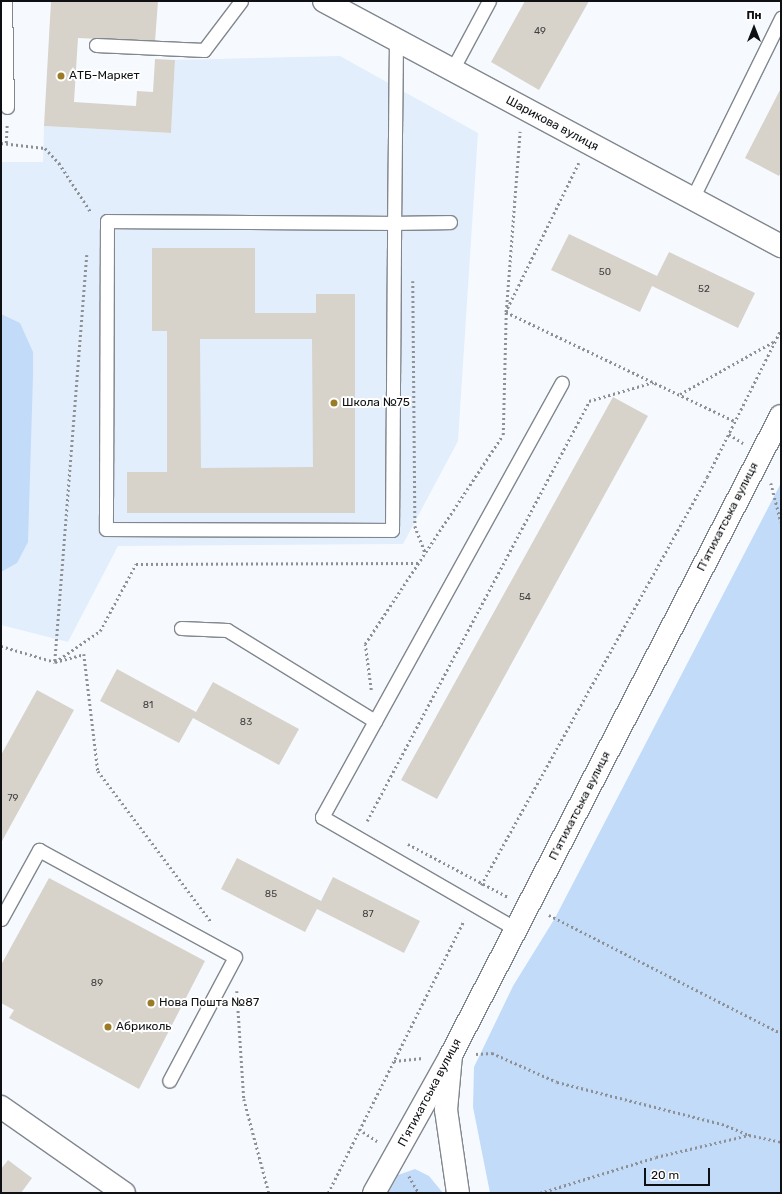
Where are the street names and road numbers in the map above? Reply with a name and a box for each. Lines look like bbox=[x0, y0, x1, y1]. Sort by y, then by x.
street label: Шарикова вулиця bbox=[503, 93, 601, 155]
street label: П’ятихатська вулиця bbox=[694, 460, 762, 574]
street label: П’ятихатська вулиця bbox=[546, 749, 614, 863]
street label: П’ятихатська вулиця bbox=[395, 1036, 465, 1150]

